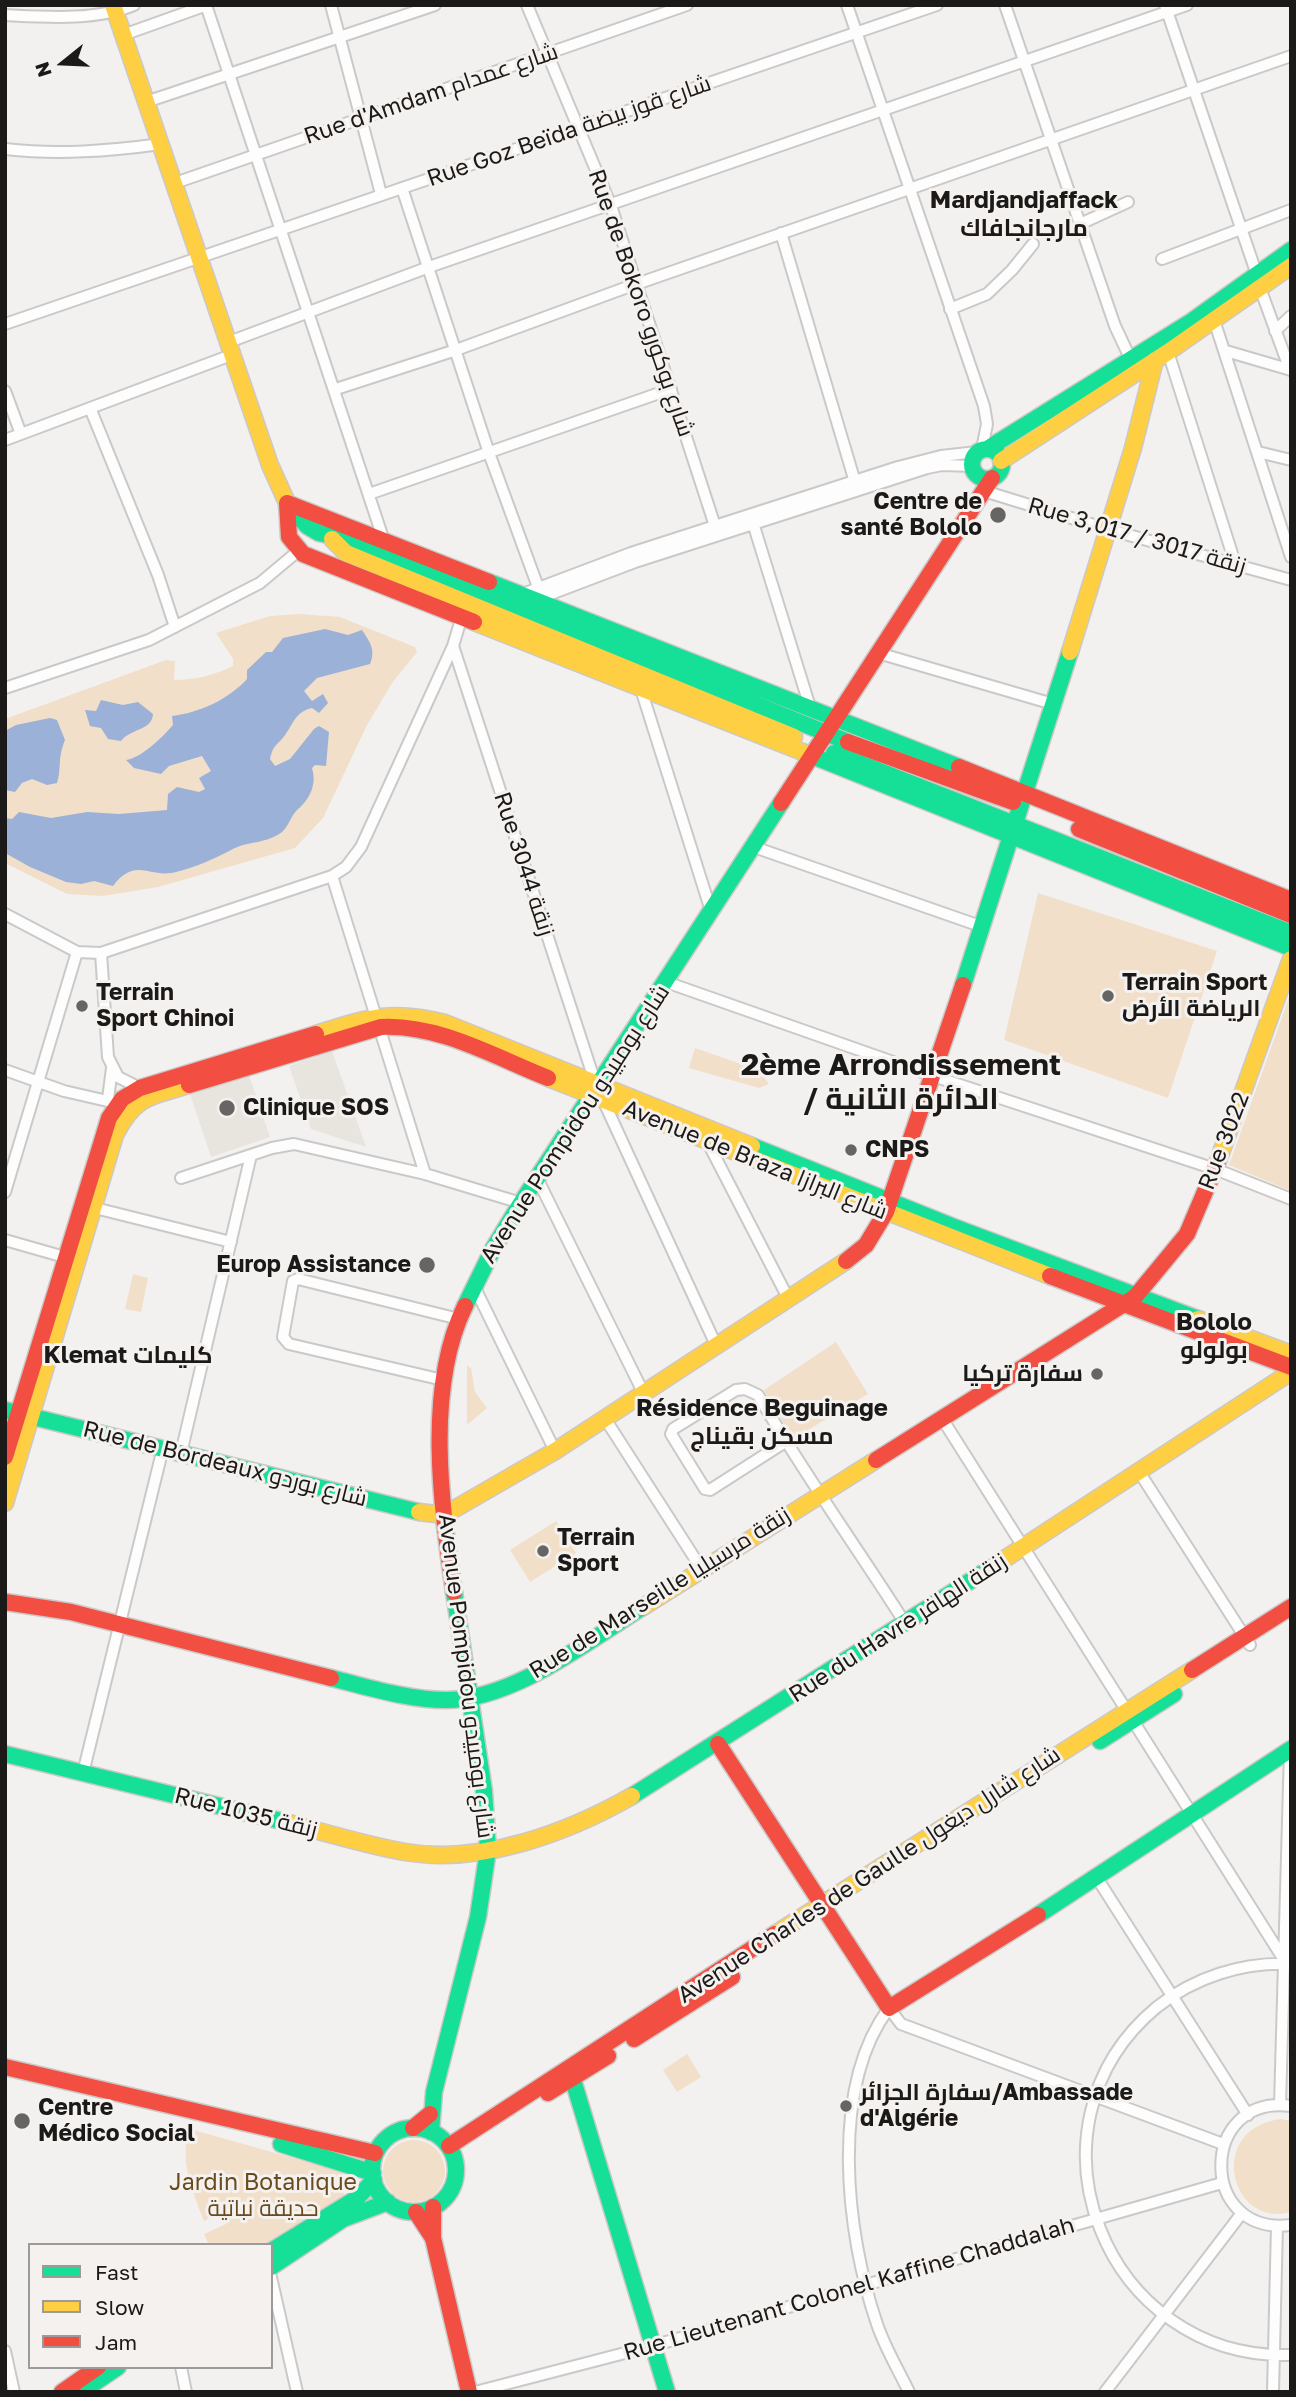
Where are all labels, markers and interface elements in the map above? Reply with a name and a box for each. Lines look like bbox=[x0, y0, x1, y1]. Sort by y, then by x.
north arrow bbox=[28, 28, 98, 98]
street label: Rue d'Amdam شارع عمدام bbox=[300, 38, 562, 150]
text: N bbox=[29, 59, 56, 80]
street label: Rue Goz Beïda شارع قوز بيضة bbox=[423, 69, 715, 193]
street label: Rue de Bokoro شارع بوكورو bbox=[582, 166, 700, 440]
district label: Mardjandjaffack مارجانجافاك bbox=[930, 186, 1118, 242]
place label: Centre de santé Bololo bbox=[841, 488, 982, 542]
street label: Rue 3,017 / زنقة 3017 bbox=[1025, 492, 1249, 580]
marker: Centre de santé Bololo bbox=[988, 505, 1008, 525]
street label: Rue 3044 زنقة bbox=[488, 788, 560, 940]
place label: Terrain Sport الرياضة الأرض bbox=[1122, 969, 1268, 1023]
place label: Terrain Sport Chinoi bbox=[96, 979, 234, 1033]
street label: Avenue Pompidou شارع بومبيدو bbox=[474, 979, 676, 1269]
marker: Terrain Sport الرياضة الأرض bbox=[1100, 988, 1116, 1004]
marker: Terrain Sport Chinoi bbox=[74, 998, 90, 1014]
district label: 2ème Arrondissement / الدائرة الثانية bbox=[741, 1047, 1061, 1118]
street label: Rue 3022 bbox=[1193, 1088, 1255, 1194]
place label: Clinique SOS bbox=[243, 1094, 389, 1122]
street label: Avenue de Braza شارع البرازا bbox=[619, 1094, 891, 1226]
marker: Clinique SOS bbox=[217, 1098, 237, 1118]
place label: CNPS bbox=[865, 1136, 930, 1164]
marker: CNPS bbox=[843, 1142, 859, 1158]
place label: Europ Assistance bbox=[216, 1251, 411, 1279]
marker: Europ Assistance bbox=[417, 1255, 437, 1275]
district label: Bololo بولولو bbox=[1176, 1308, 1252, 1364]
district label: Klemat كليمات bbox=[43, 1341, 213, 1369]
place label: سفارة تركيا bbox=[962, 1360, 1083, 1388]
marker: سفارة تركيا bbox=[1089, 1366, 1105, 1382]
district label: Résidence Beguinage مسكن بقيناج bbox=[636, 1394, 888, 1450]
street label: Rue de Bordeaux شارع بوردو bbox=[80, 1415, 370, 1513]
street label: Rue de Marseille زنقة مرسيليا bbox=[524, 1501, 796, 1685]
street label: Avenue Pompidou شارع بومبيدو bbox=[432, 1512, 500, 1840]
place label: Terrain Sport bbox=[557, 1524, 635, 1578]
marker: Terrain Sport bbox=[535, 1543, 551, 1559]
street label: Rue du Havre زنقة الهافر bbox=[784, 1547, 1012, 1709]
street label: Avenue Charles de Gaulle شارع شارل ديغول bbox=[672, 1741, 1066, 2009]
street label: Rue 1035 زنقة bbox=[172, 1782, 320, 1844]
place label: سفارة الجزائر/Ambassade d'Algérie bbox=[860, 2079, 1133, 2133]
place label: Centre Médico Social bbox=[38, 2094, 195, 2148]
marker: سفارة الجزائر/Ambassade d'Algérie bbox=[838, 2098, 854, 2114]
marker: Centre Médico Social bbox=[12, 2111, 32, 2131]
park label: Jardin Botanique حديقة نباتية bbox=[169, 2169, 357, 2223]
street label: Rue Lieutenant Colonel Kaffine Chaddalah bbox=[620, 2211, 1078, 2367]
legend bbox=[28, 2243, 273, 2369]
text: Fast bbox=[95, 2259, 138, 2285]
text: Slow bbox=[95, 2294, 144, 2320]
text: Jam bbox=[95, 2329, 137, 2355]

